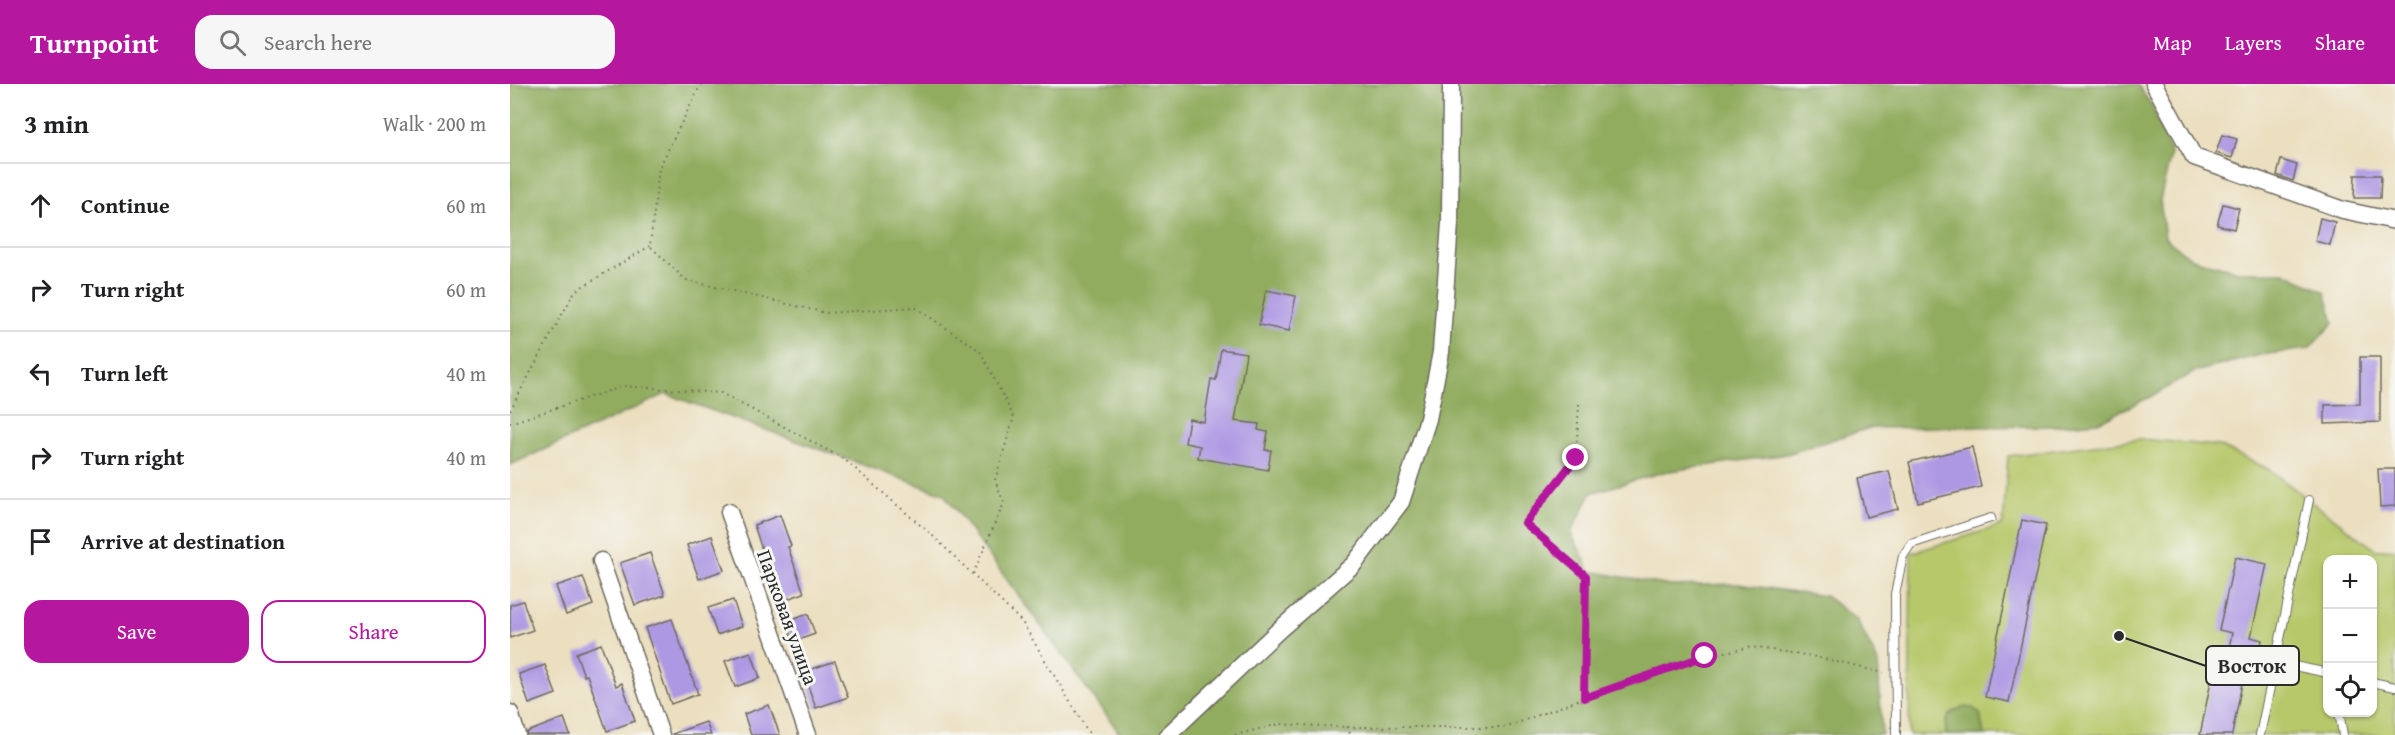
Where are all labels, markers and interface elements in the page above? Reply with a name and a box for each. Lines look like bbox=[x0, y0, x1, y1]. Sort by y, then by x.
search box bbox=[195, 15, 615, 69]
text: Turnpoint bbox=[30, 22, 159, 63]
icon: search bbox=[216, 26, 249, 59]
text: Search here bbox=[264, 26, 372, 58]
text: Map bbox=[2153, 27, 2192, 58]
text: Layers bbox=[2225, 27, 2282, 58]
text: Share bbox=[2315, 27, 2365, 58]
text: 3 min bbox=[24, 104, 89, 143]
text: Walk · 200 m bbox=[383, 109, 486, 138]
icon: ahead bbox=[24, 189, 57, 222]
text: Continue bbox=[81, 189, 170, 221]
text: 60 m bbox=[446, 191, 486, 220]
icon: right bbox=[24, 273, 57, 306]
text: Turn right bbox=[81, 273, 184, 305]
text: 60 m bbox=[446, 275, 486, 304]
icon: left bbox=[24, 357, 57, 390]
text: Turn left bbox=[81, 357, 168, 389]
text: 40 m bbox=[446, 359, 486, 388]
icon: right bbox=[24, 441, 57, 474]
text: Turn right bbox=[81, 441, 184, 473]
text: 40 m bbox=[446, 443, 486, 472]
route end bbox=[1562, 444, 1588, 470]
icon: arrive bbox=[24, 525, 57, 558]
text: Arrive at destination bbox=[81, 525, 285, 557]
street label: Парковая улица bbox=[750, 545, 826, 689]
map controls bbox=[2323, 555, 2377, 717]
button: + bbox=[2323, 555, 2377, 609]
button: Save bbox=[24, 600, 249, 663]
button: Share bbox=[261, 600, 486, 663]
button: − bbox=[2323, 609, 2377, 663]
route start bbox=[1691, 642, 1717, 668]
callout: Восток bbox=[2206, 646, 2299, 685]
text: Восток bbox=[2218, 650, 2287, 681]
button: locate bbox=[2323, 663, 2377, 717]

